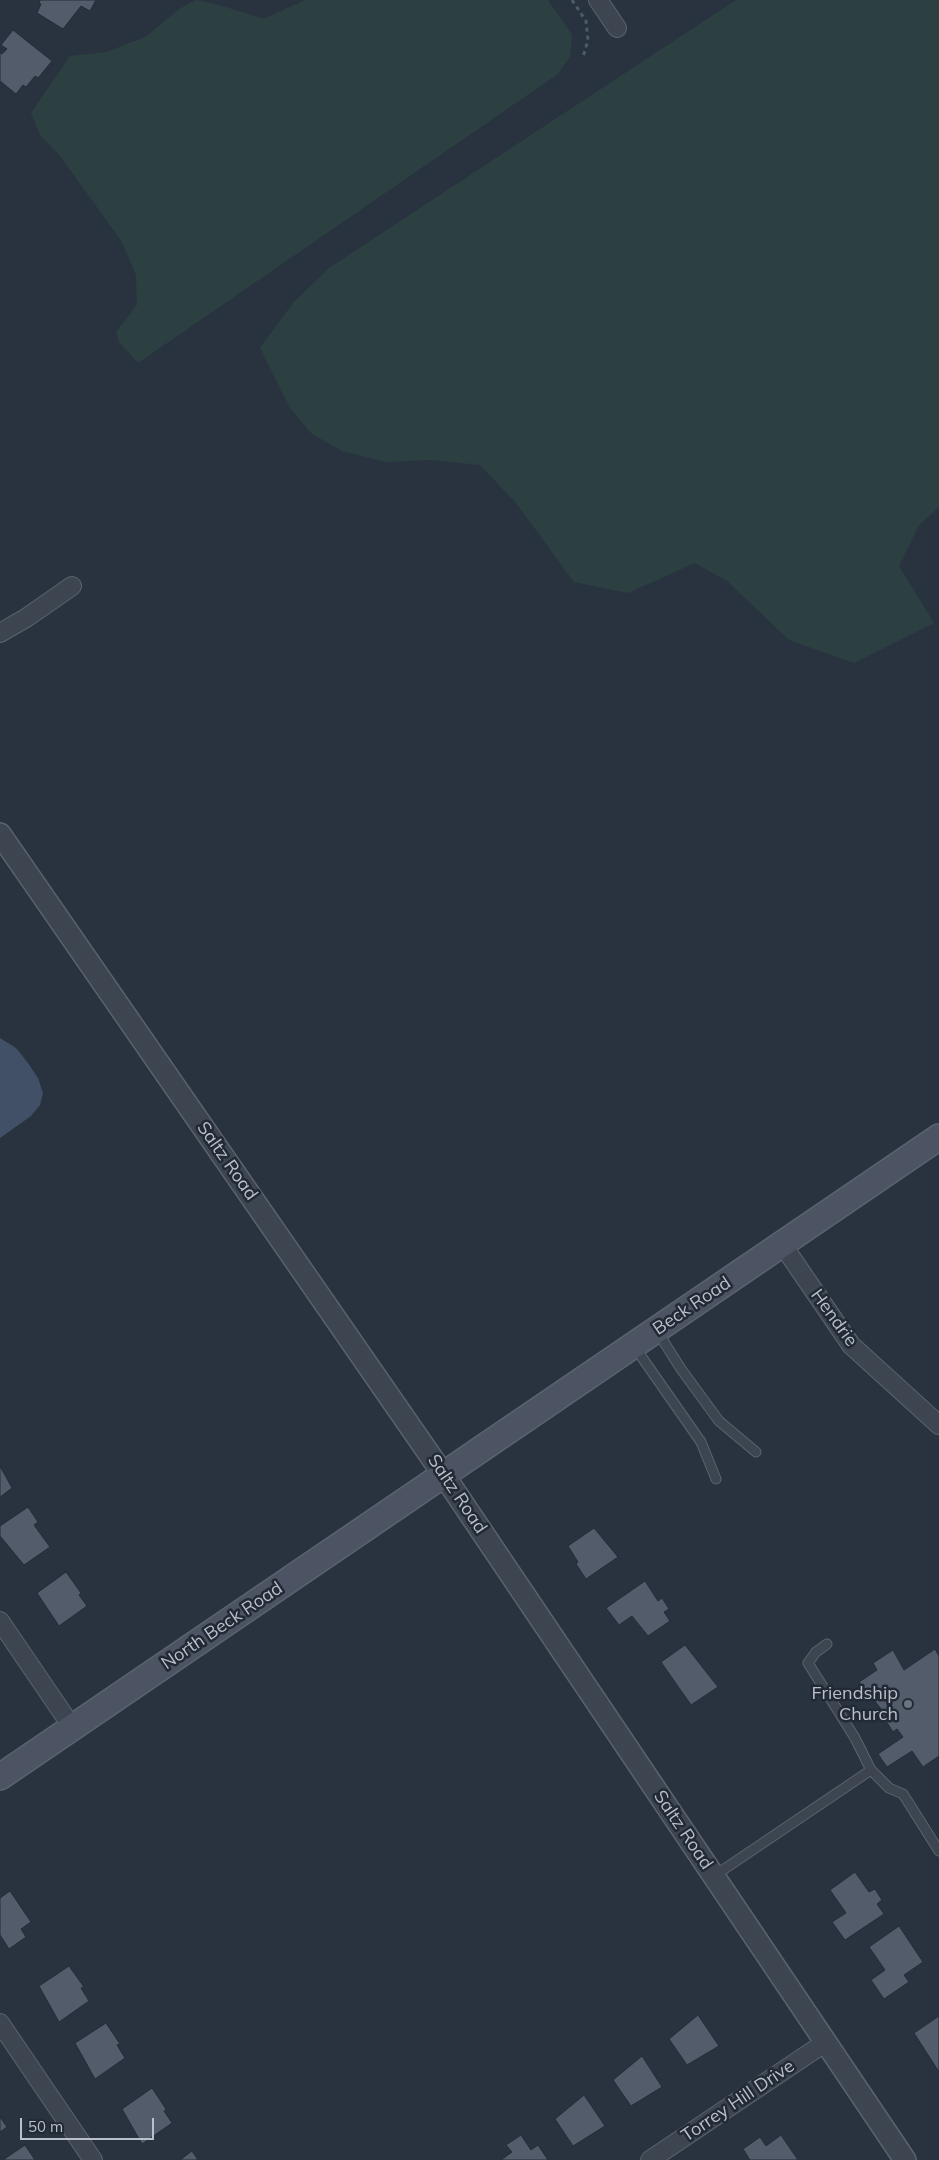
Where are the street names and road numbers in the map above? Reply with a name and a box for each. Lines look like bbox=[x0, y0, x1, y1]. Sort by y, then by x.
street label: Saltz Road bbox=[192, 1118, 262, 1204]
street label: Beck Road bbox=[649, 1272, 735, 1340]
street label: Hendrie bbox=[806, 1285, 862, 1351]
street label: Saltz Road bbox=[423, 1450, 491, 1538]
street label: North Beck Road bbox=[157, 1578, 287, 1674]
street label: Saltz Road bbox=[649, 1786, 717, 1874]
street label: Torrey Hill Drive bbox=[677, 2055, 799, 2147]

